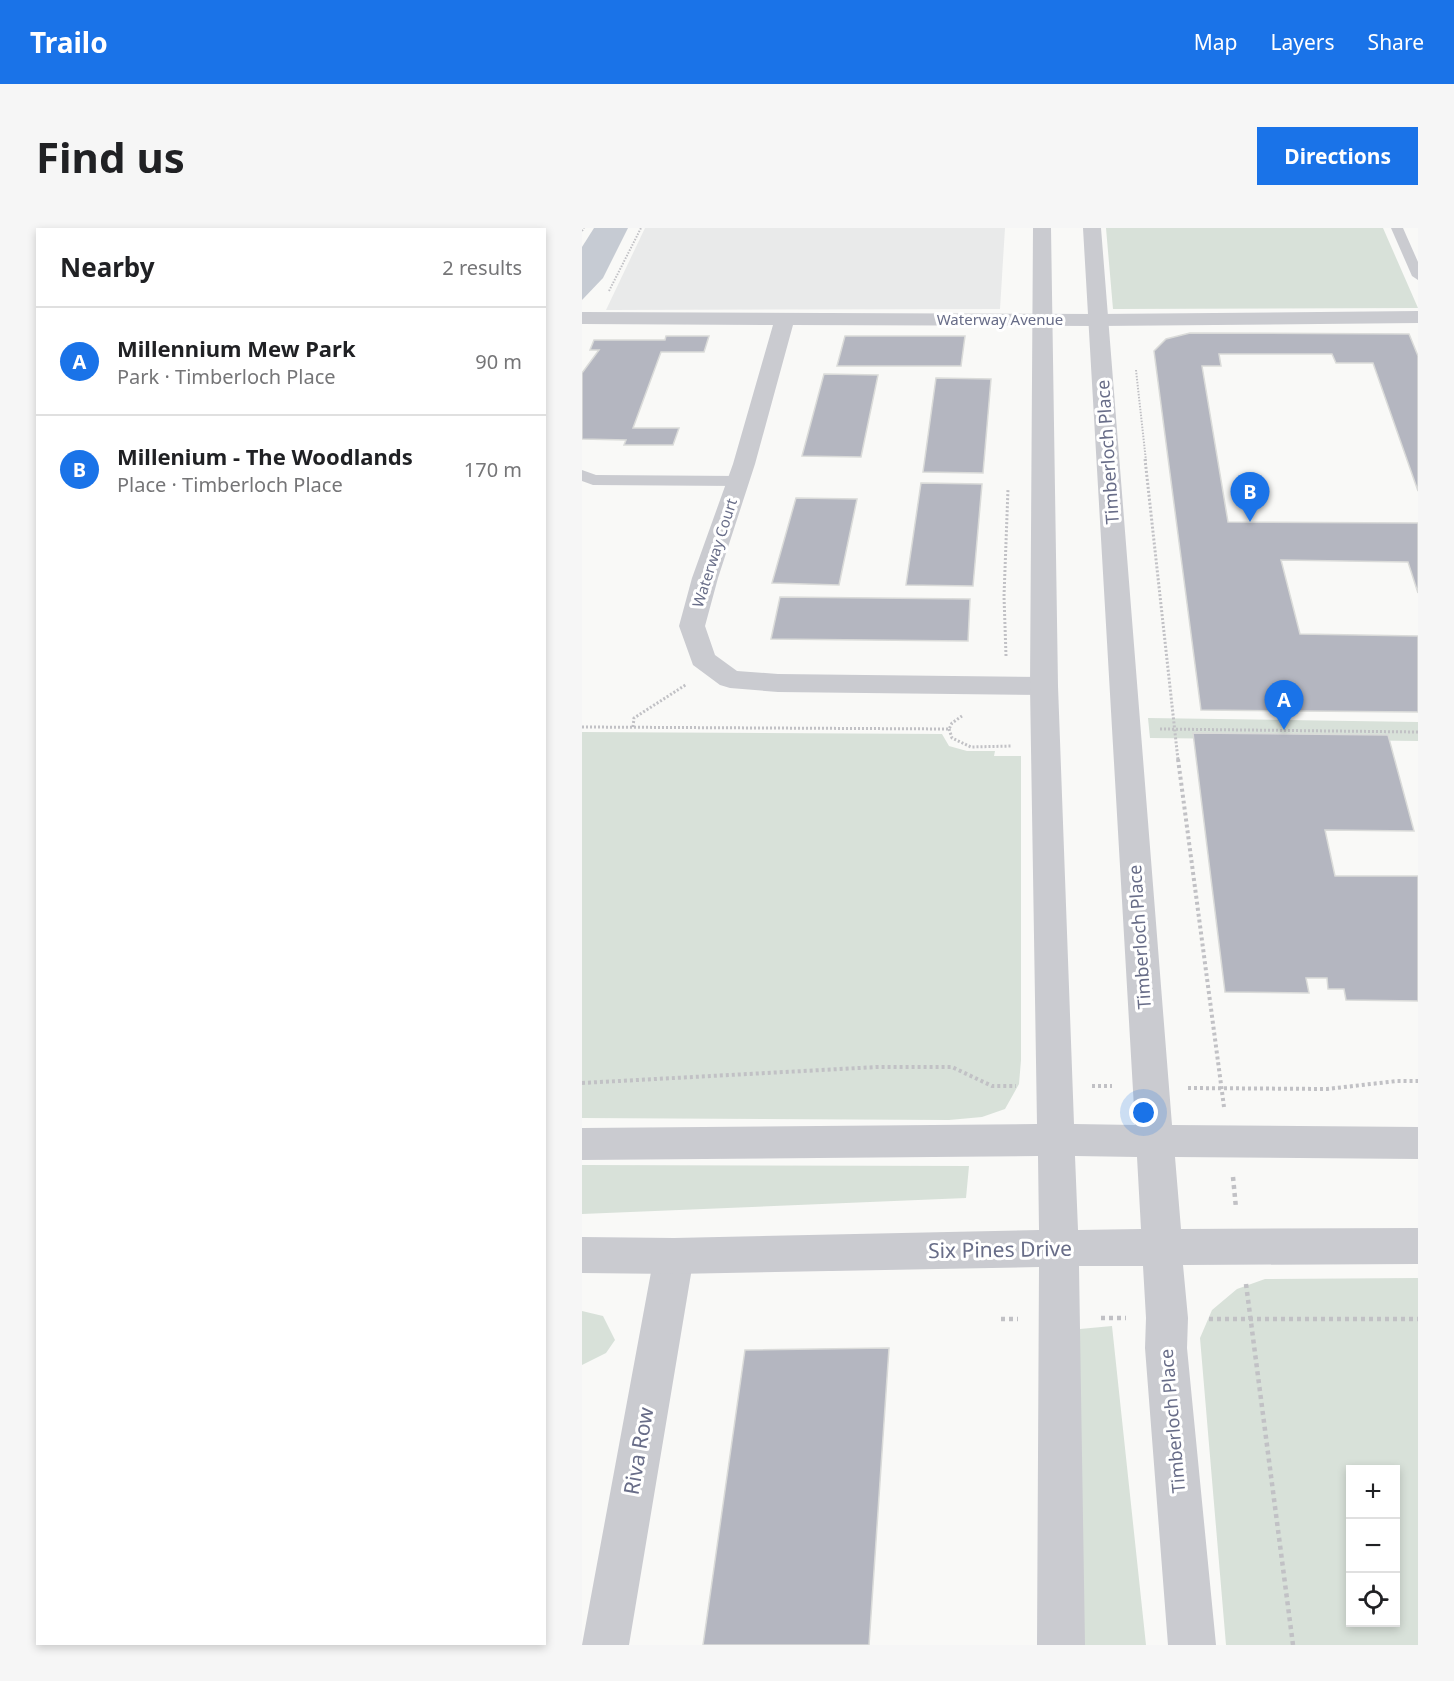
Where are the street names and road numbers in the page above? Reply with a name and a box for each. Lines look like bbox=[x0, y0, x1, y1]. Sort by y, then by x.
street label: Waterway Avenue bbox=[937, 309, 1063, 329]
street label: Timberloch Place bbox=[1090, 379, 1124, 525]
street label: Waterway Court bbox=[687, 495, 741, 610]
street label: Timberloch Place bbox=[1122, 864, 1156, 1010]
street label: Six Pines Drive bbox=[928, 1234, 1072, 1264]
street label: Timberloch Place bbox=[1154, 1348, 1190, 1494]
street label: Riva Row bbox=[617, 1404, 660, 1497]

